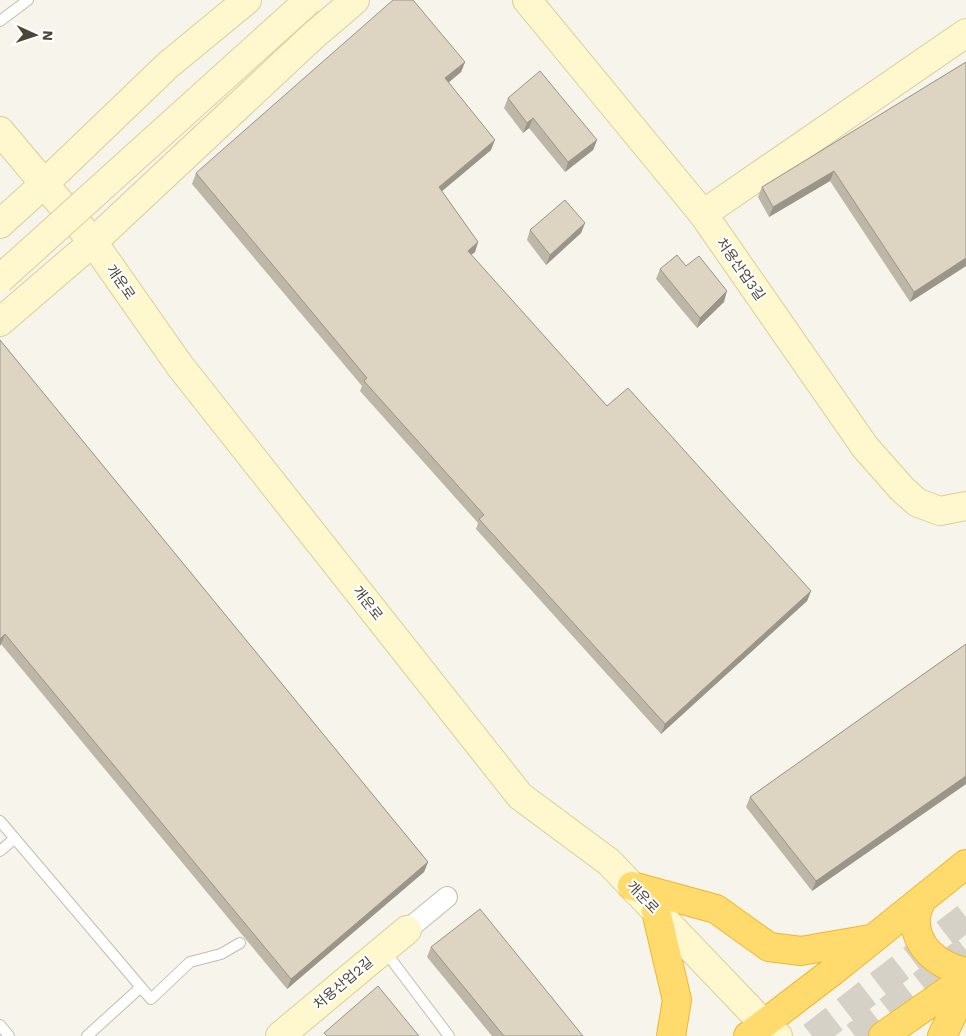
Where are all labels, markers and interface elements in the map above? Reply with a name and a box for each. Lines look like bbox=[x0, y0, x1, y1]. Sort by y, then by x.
north arrow bbox=[10, 10, 60, 60]
text: N bbox=[40, 30, 56, 41]
street label: 처용산업3길 bbox=[714, 235, 768, 303]
street label: 개운로 bbox=[103, 262, 139, 303]
street label: 개운로 bbox=[350, 583, 386, 623]
street label: 개운로 bbox=[624, 878, 662, 917]
street label: 처용산업2길 bbox=[310, 954, 376, 1012]

